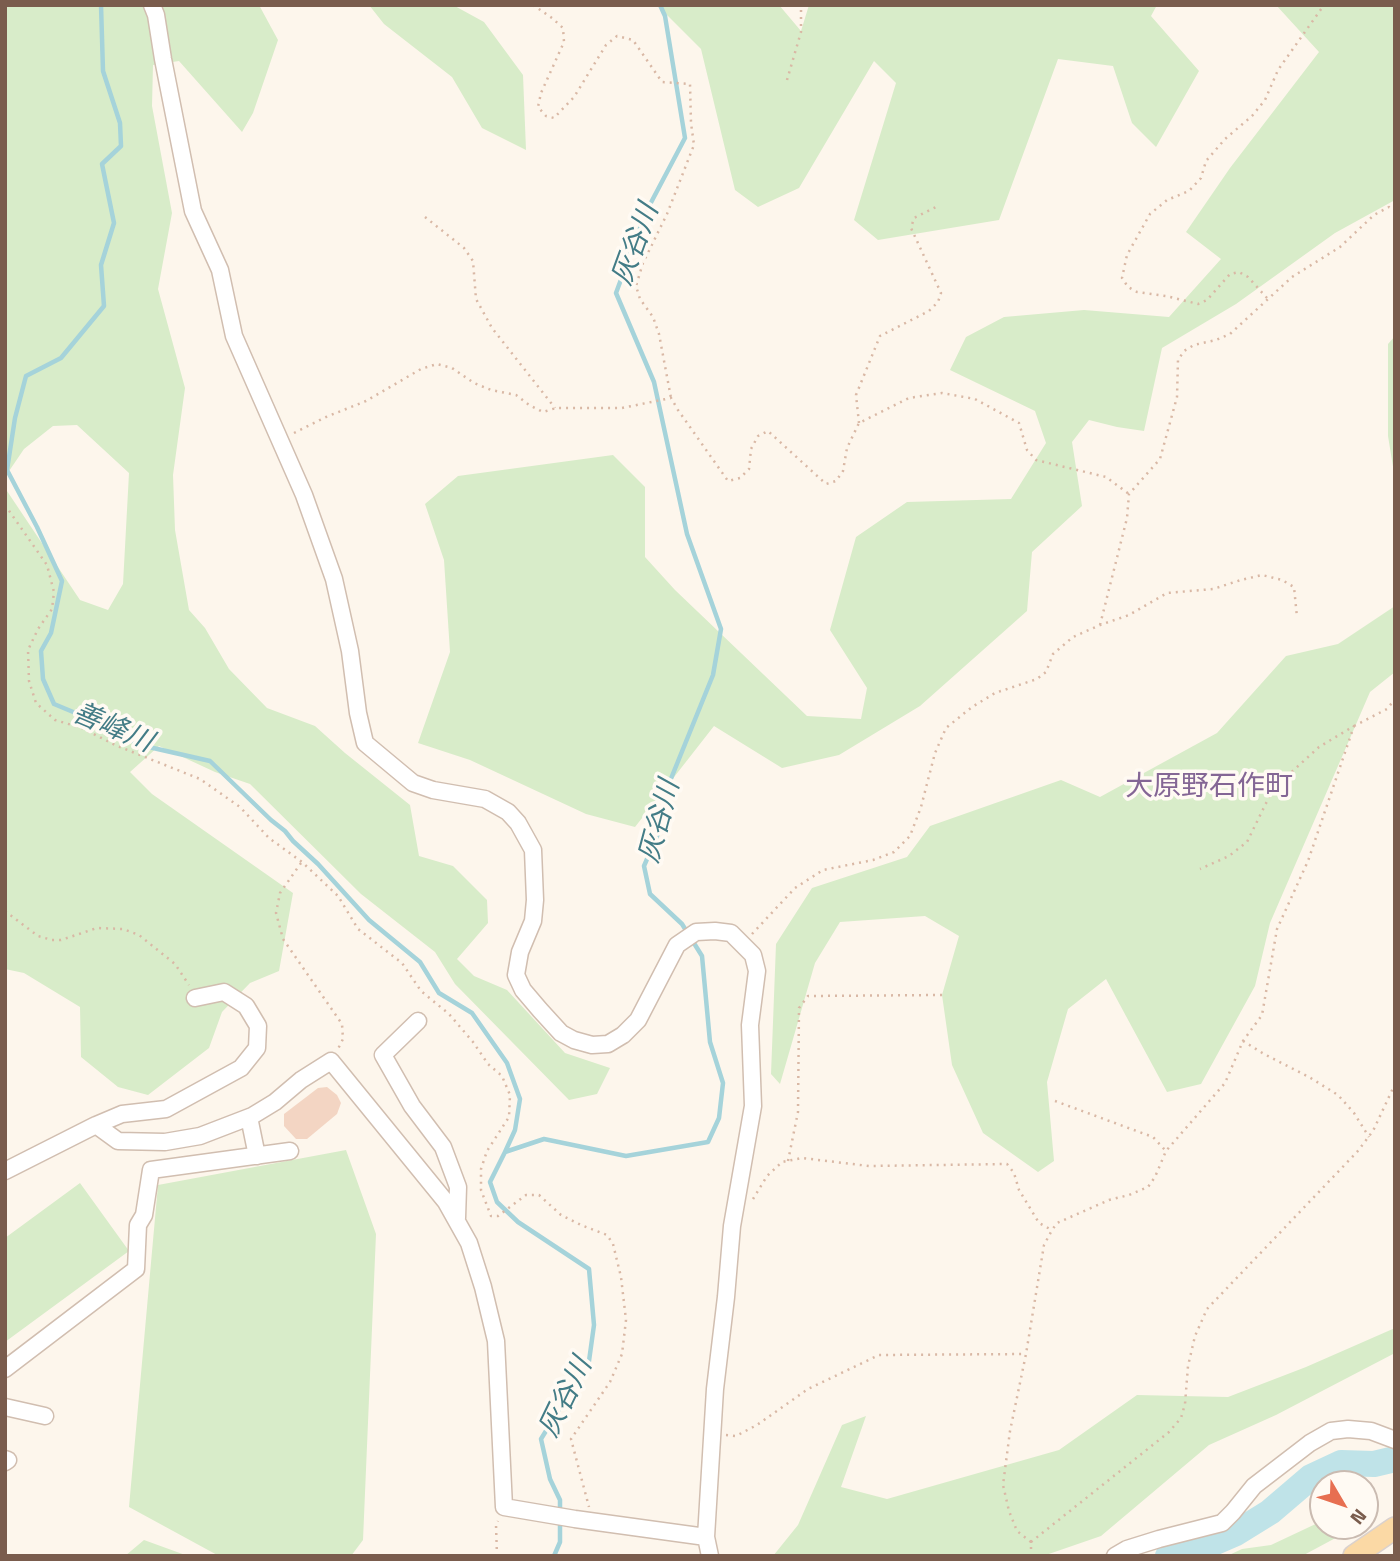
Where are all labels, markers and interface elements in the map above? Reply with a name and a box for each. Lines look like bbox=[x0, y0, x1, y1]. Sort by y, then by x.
water label: 灰谷川 bbox=[607, 200, 667, 290]
water label: 善峰川 bbox=[67, 697, 157, 761]
district label: 大原野石作町 bbox=[1125, 771, 1293, 805]
water label: 灰谷川 bbox=[634, 777, 688, 867]
water label: 灰谷川 bbox=[533, 1353, 601, 1443]
north arrow bbox=[1309, 1470, 1379, 1540]
text: N bbox=[1344, 1503, 1375, 1532]

